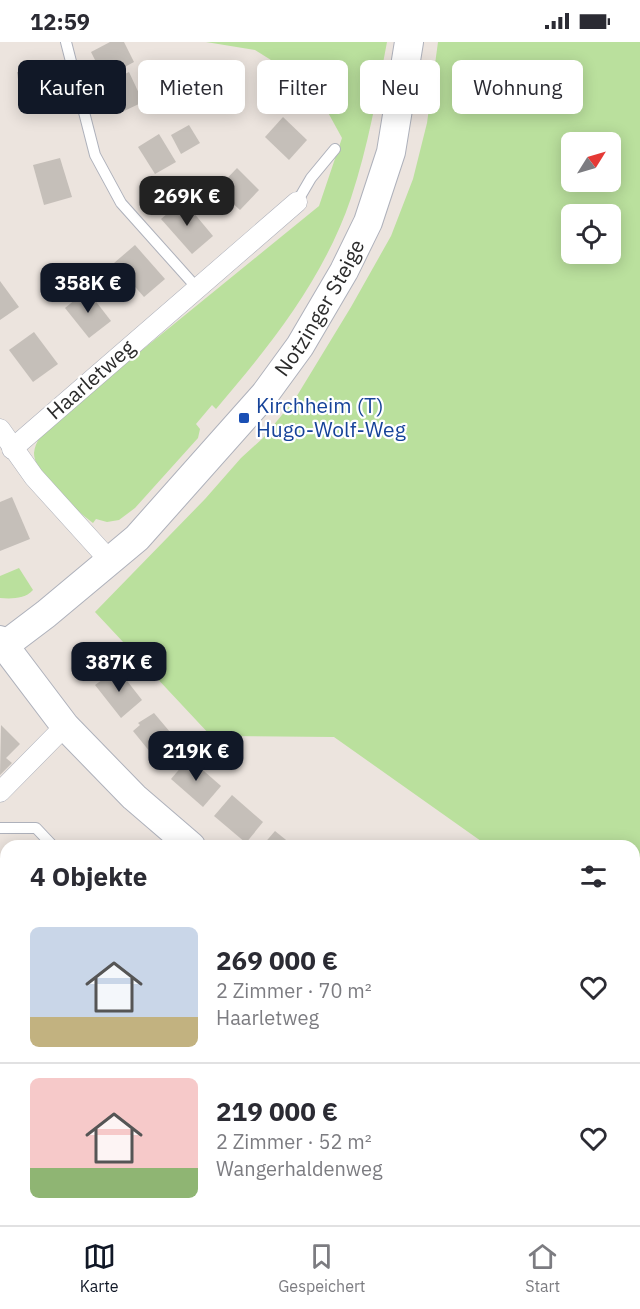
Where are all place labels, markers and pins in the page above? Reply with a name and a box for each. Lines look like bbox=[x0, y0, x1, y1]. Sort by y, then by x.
pin: 269K € bbox=[138, 176, 236, 227]
pin: 358K € bbox=[39, 263, 137, 314]
place label: Kirchheim (T) Hugo-Wolf-Weg bbox=[256, 391, 406, 443]
marker: Kirchheim (T) Hugo-Wolf-Weg bbox=[237, 411, 251, 425]
pin: 387K € bbox=[70, 642, 168, 693]
pin: 219K € bbox=[147, 731, 245, 782]

